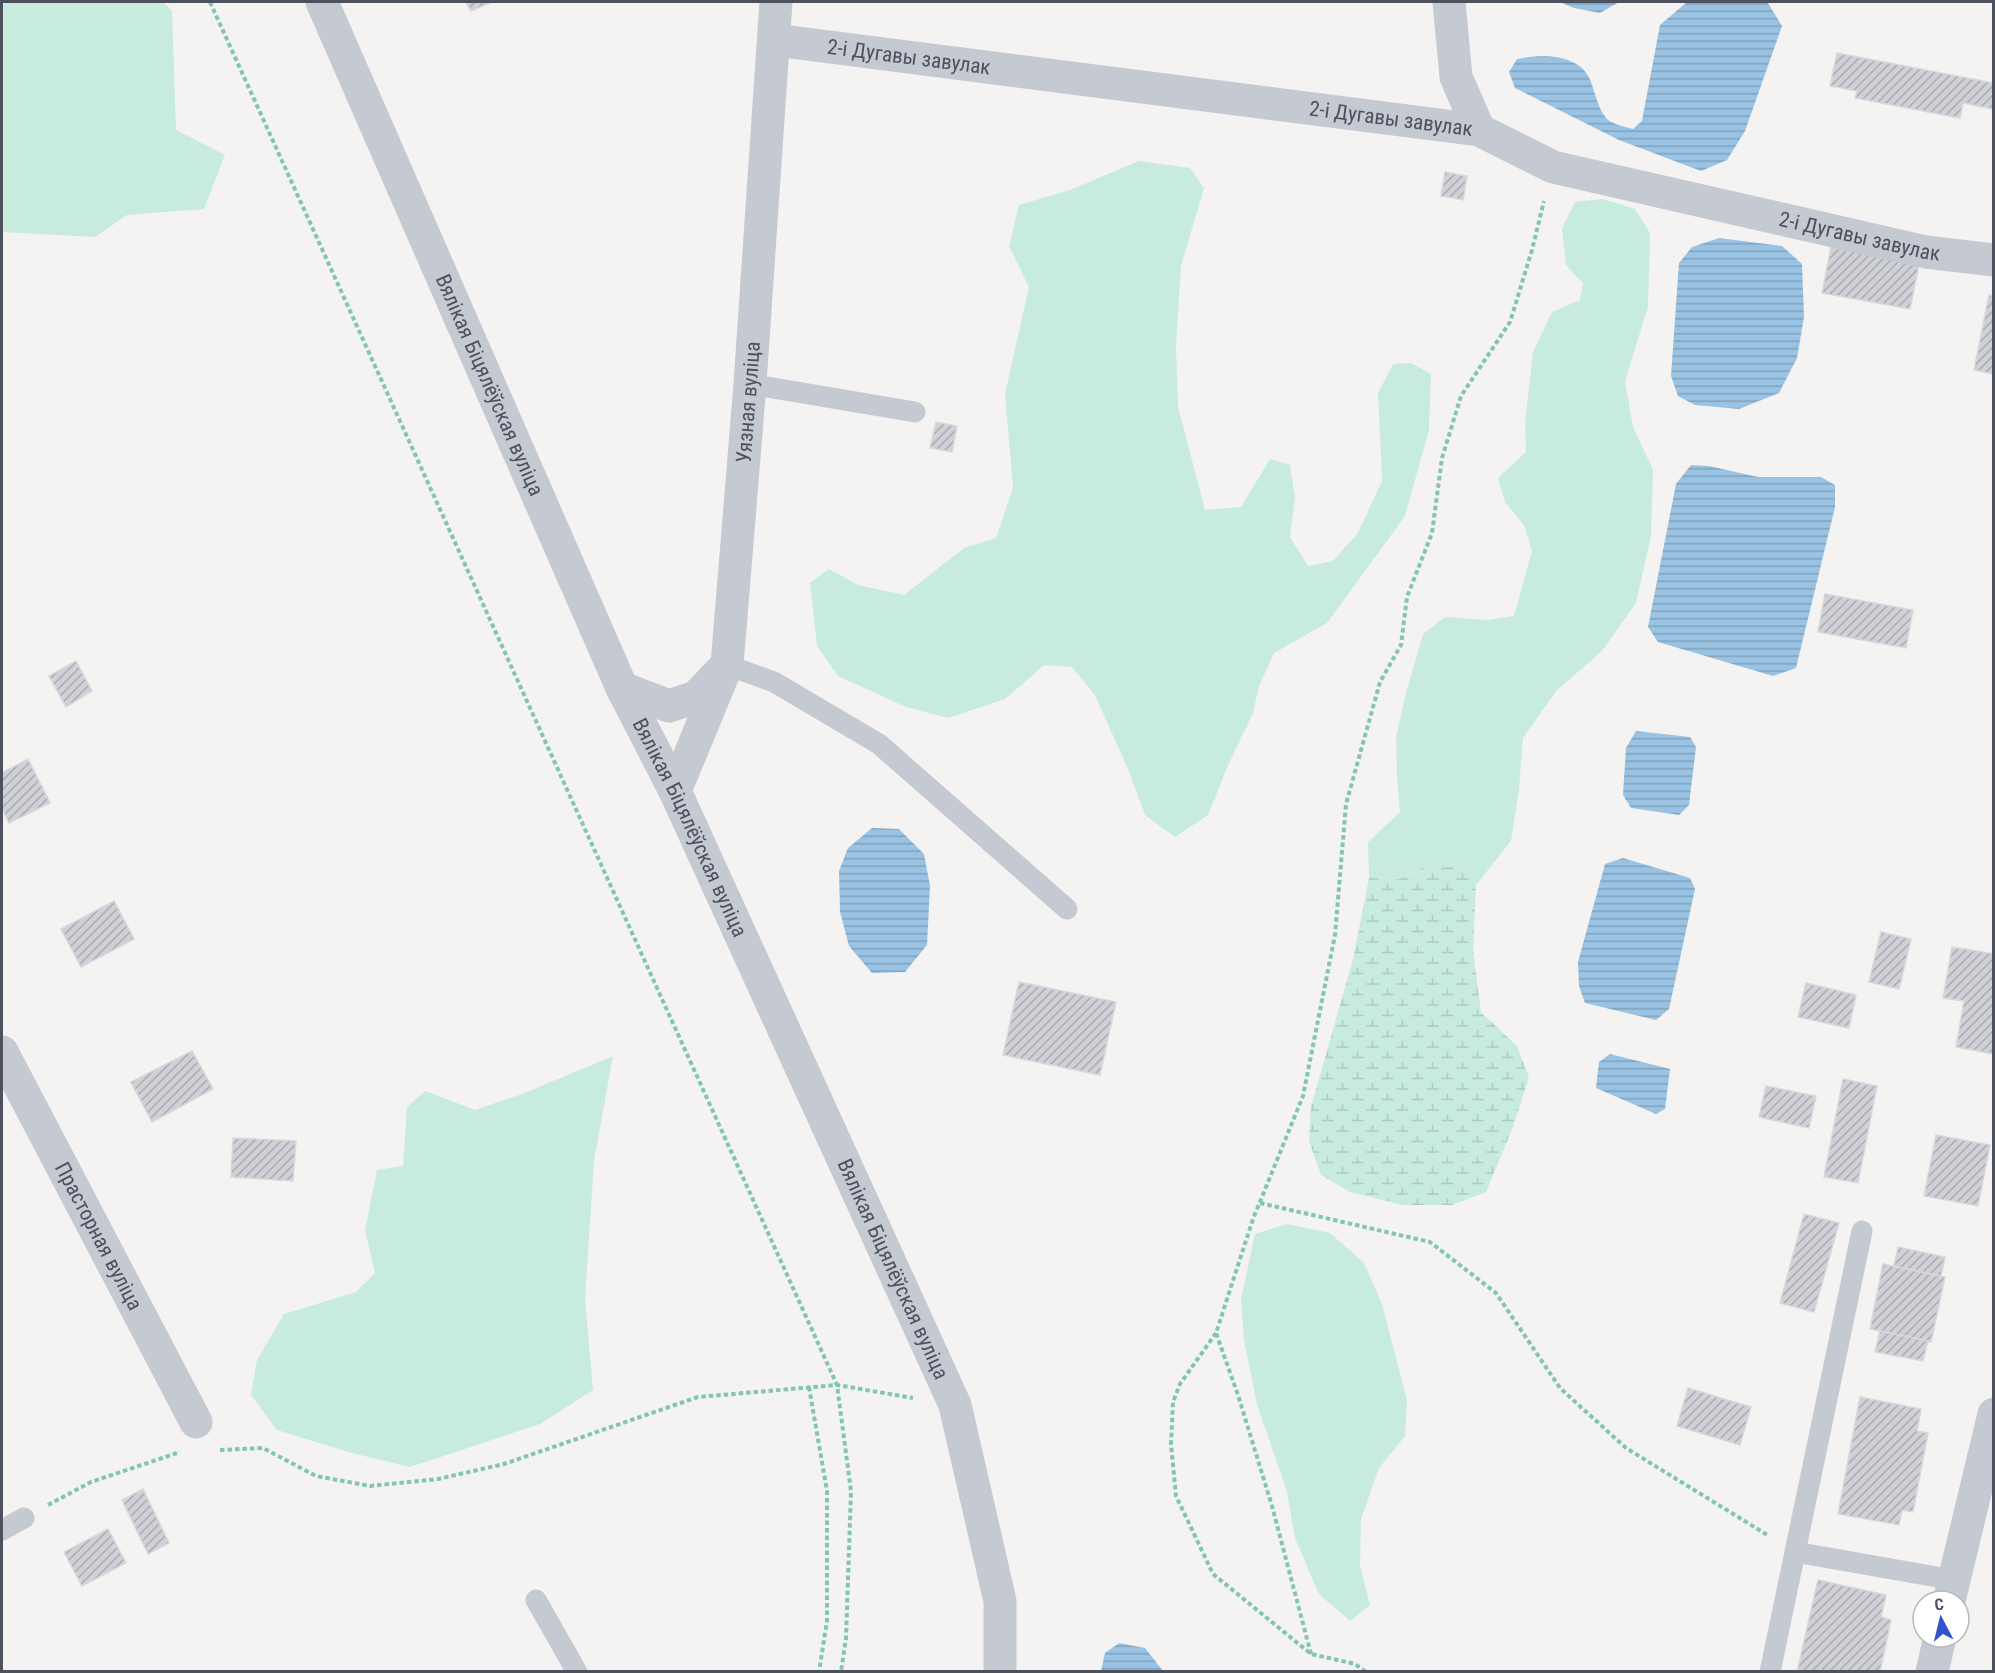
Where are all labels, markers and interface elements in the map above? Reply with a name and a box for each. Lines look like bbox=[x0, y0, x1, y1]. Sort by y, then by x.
street label: 2-і Дугавы завулак bbox=[826, 35, 992, 79]
street label: 2-і Дугавы завулак bbox=[1308, 96, 1474, 141]
street label: 2-і Дугавы завулак bbox=[1777, 207, 1942, 266]
street label: Вялікая Біцялёўская вуліца bbox=[431, 271, 548, 499]
street label: Уязная вуліца bbox=[732, 341, 765, 464]
street label: Вялікая Біцялёўская вуліца bbox=[628, 714, 752, 941]
street label: Вялікая Біцялёўская вуліца bbox=[832, 1155, 954, 1383]
street label: Прасторная вуліца bbox=[50, 1158, 147, 1314]
north arrow bbox=[1911, 1589, 1971, 1649]
text: С bbox=[1934, 1595, 1945, 1615]

